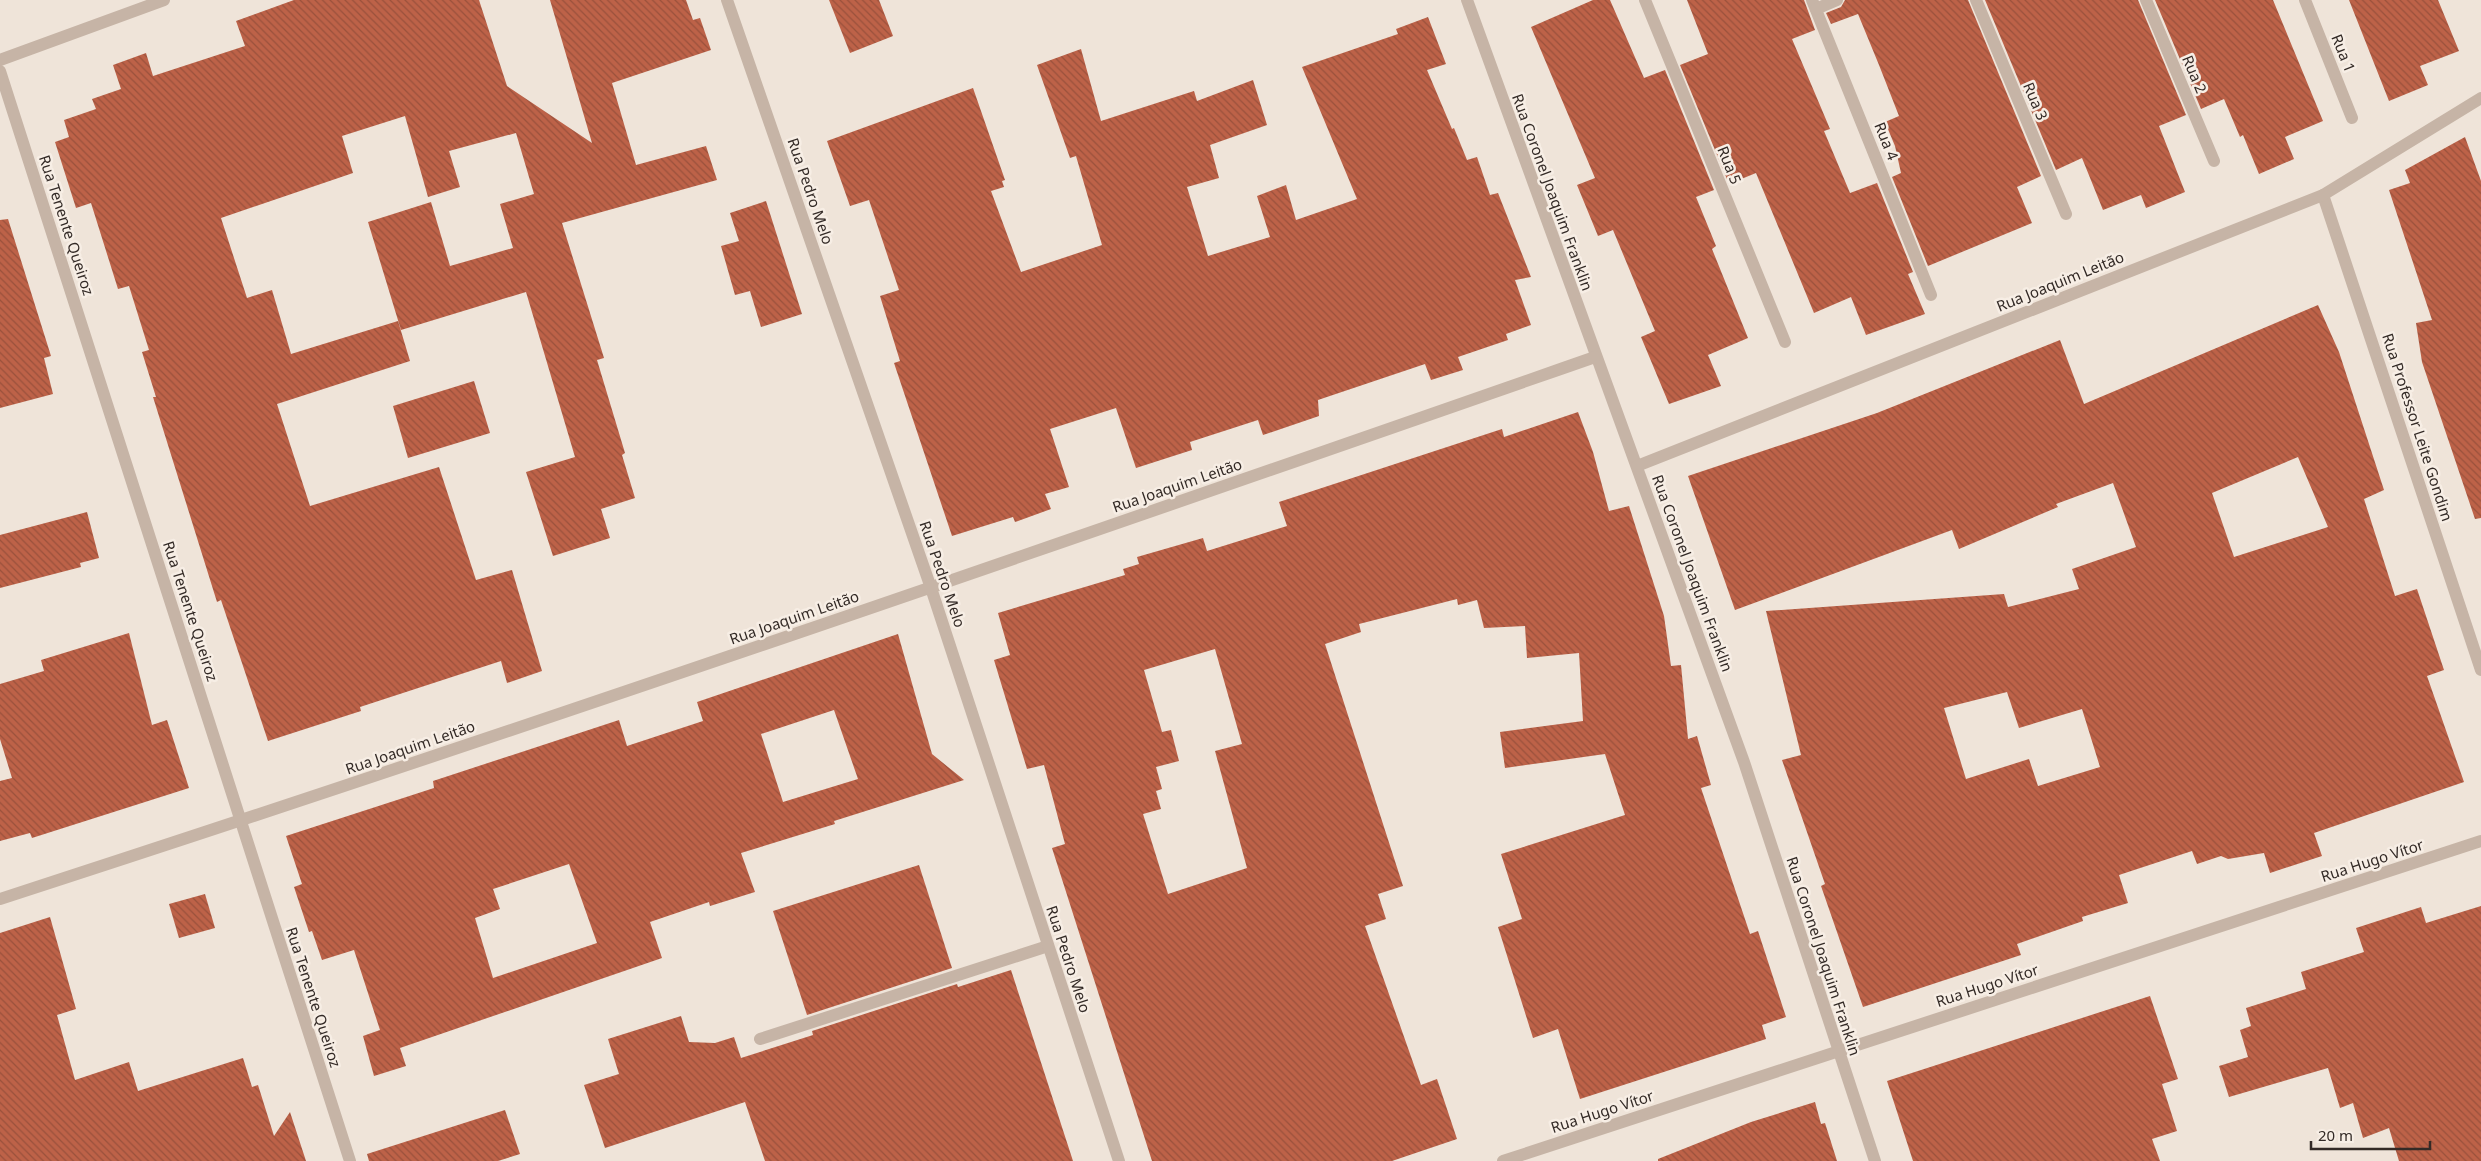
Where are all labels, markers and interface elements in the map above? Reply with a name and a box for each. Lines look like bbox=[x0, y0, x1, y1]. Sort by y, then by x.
street label: Rua 1 bbox=[2327, 31, 2361, 75]
street label: Rua 2 bbox=[2178, 52, 2212, 96]
street label: Rua 3 bbox=[2019, 79, 2053, 123]
street label: Rua Coronel Joaquim Franklin bbox=[1508, 91, 1598, 293]
street label: Rua 4 bbox=[1870, 119, 1904, 163]
street label: Rua Pedro Melo bbox=[783, 135, 839, 247]
street label: Rua 5 bbox=[1713, 143, 1747, 187]
street label: Rua Tenente Queiroz bbox=[35, 152, 99, 298]
street label: Rua Joaquim Leitão bbox=[1993, 246, 2127, 316]
street label: Rua Professor Leite Gondim bbox=[2378, 330, 2458, 524]
street label: Rua Joaquim Leitão bbox=[1110, 453, 1244, 517]
street label: Rua Coronel Joaquim Franklin bbox=[1648, 472, 1738, 674]
street label: Rua Pedro Melo bbox=[915, 518, 971, 630]
street label: Rua Tenente Queiroz bbox=[159, 538, 223, 684]
street label: Rua Joaquim Leitão bbox=[727, 585, 861, 649]
street label: Rua Joaquim Leitão bbox=[343, 715, 477, 779]
street label: Rua Hugo Vítor bbox=[2318, 834, 2426, 886]
street label: Rua Coronel Joaquim Franklin bbox=[1782, 854, 1866, 1058]
street label: Rua Pedro Melo bbox=[1042, 903, 1096, 1015]
street label: Rua Tenente Queiroz bbox=[282, 924, 346, 1070]
street label: Rua Hugo Vítor bbox=[1933, 959, 2041, 1011]
street label: Rua Hugo Vítor bbox=[1548, 1085, 1656, 1137]
scale bar bbox=[2311, 1118, 2430, 1150]
text: 20 m bbox=[2318, 1125, 2353, 1145]

